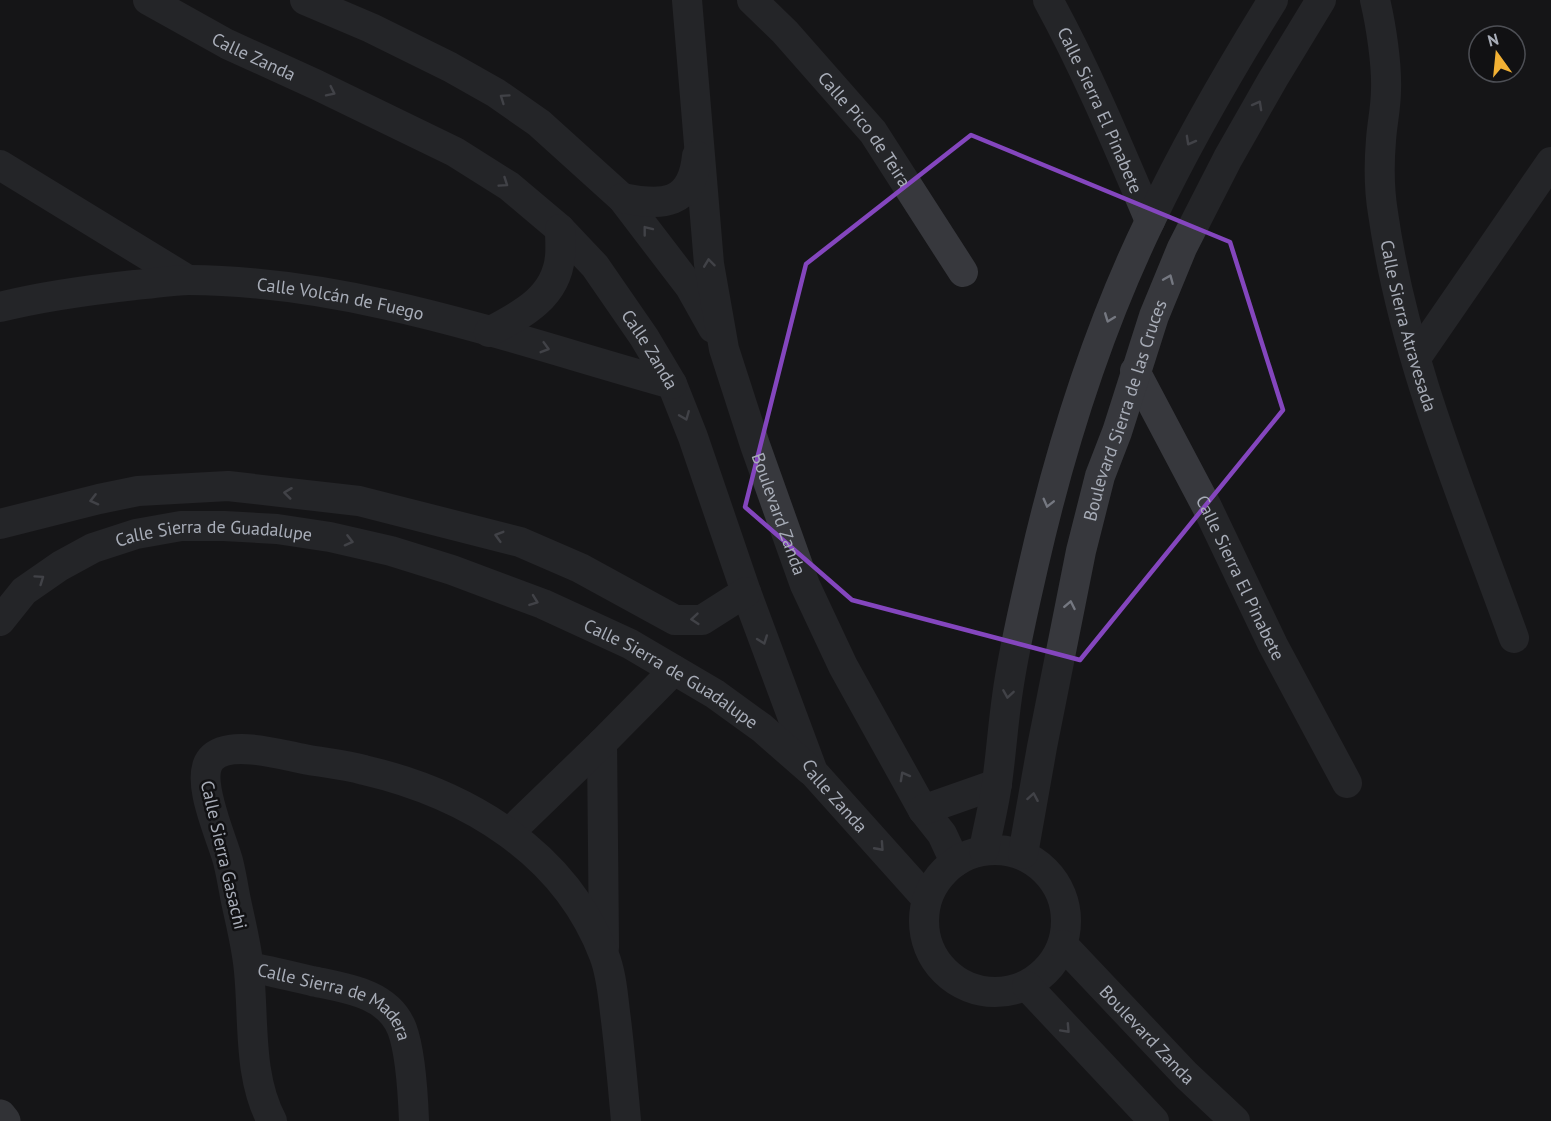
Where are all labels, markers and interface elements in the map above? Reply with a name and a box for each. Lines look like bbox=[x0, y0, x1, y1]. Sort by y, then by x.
street label: Calle Sierra El Pinabete bbox=[1053, 23, 1148, 197]
north arrow bbox=[1467, 24, 1527, 84]
street label: Calle Zanda bbox=[208, 26, 300, 85]
text: N bbox=[1485, 28, 1501, 51]
street label: Calle Pico de Teira bbox=[813, 66, 917, 191]
one-way arrow bbox=[325, 84, 336, 96]
one-way arrow bbox=[500, 95, 511, 106]
one-way arrow bbox=[1251, 101, 1262, 111]
one-way arrow bbox=[1186, 135, 1197, 145]
one-way arrow bbox=[497, 175, 508, 186]
one-way arrow bbox=[643, 226, 654, 237]
street label: Calle Sierra Atravesada bbox=[1376, 238, 1443, 414]
one-way arrow bbox=[703, 259, 716, 268]
street label: Calle Volcán de Fuego bbox=[256, 272, 427, 325]
one-way arrow bbox=[1162, 274, 1174, 285]
street label: Boulevard Sierra de las Cruces bbox=[1078, 296, 1171, 523]
street label: Calle Zanda bbox=[617, 305, 684, 393]
one-way arrow bbox=[1104, 312, 1116, 323]
one-way arrow bbox=[540, 340, 550, 353]
one-way arrow bbox=[678, 410, 690, 421]
street label: Boulevard Zanda bbox=[747, 449, 812, 578]
one-way arrow bbox=[283, 487, 292, 499]
street label: Calle Sierra El Pinabete bbox=[1191, 491, 1290, 664]
one-way arrow bbox=[89, 492, 99, 505]
one-way arrow bbox=[1043, 498, 1056, 508]
street label: Calle Sierra de Guadalupe bbox=[112, 515, 314, 552]
one-way arrow bbox=[494, 531, 504, 544]
one-way arrow bbox=[344, 534, 354, 547]
one-way arrow bbox=[34, 575, 45, 586]
one-way arrow bbox=[528, 594, 539, 606]
one-way arrow bbox=[1063, 601, 1076, 611]
one-way arrow bbox=[690, 612, 700, 625]
street label: Calle Sierra de Guadalupe bbox=[580, 613, 763, 733]
one-way arrow bbox=[756, 634, 769, 645]
one-way arrow bbox=[1002, 689, 1014, 699]
street label: Calle Zanda bbox=[798, 756, 873, 837]
one-way arrow bbox=[900, 772, 911, 782]
street label: Calle Sierra Gasachi bbox=[196, 778, 252, 932]
one-way arrow bbox=[1026, 792, 1039, 802]
one-way arrow bbox=[873, 840, 884, 850]
street label: Calle Sierra de Madera bbox=[256, 957, 416, 1043]
street label: Boulevard Zanda bbox=[1095, 980, 1200, 1089]
one-way arrow bbox=[1059, 1022, 1070, 1033]

